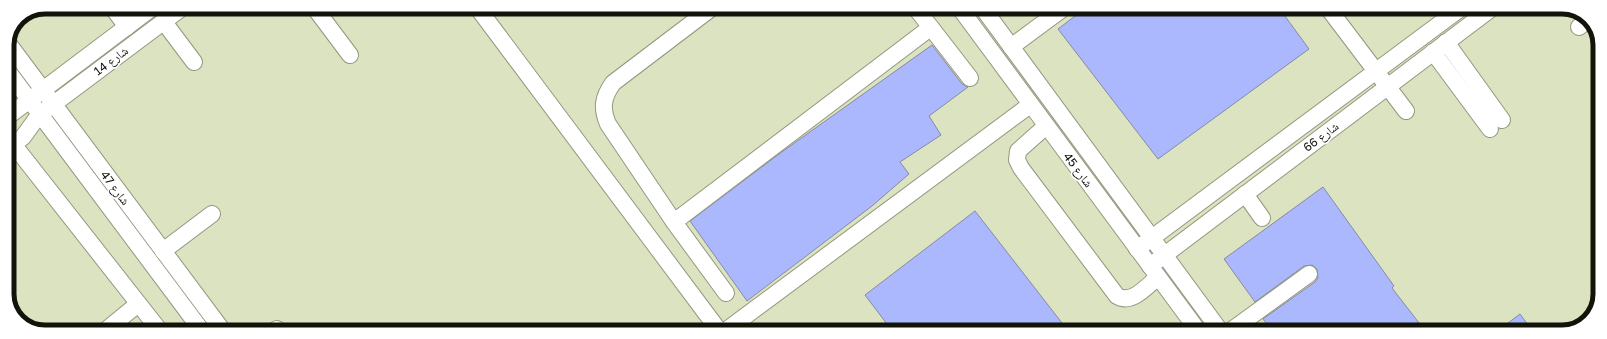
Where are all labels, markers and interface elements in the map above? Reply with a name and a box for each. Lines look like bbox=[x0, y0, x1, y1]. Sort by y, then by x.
street label: شارع 14 bbox=[91, 43, 131, 79]
street label: شارع 66 bbox=[1300, 118, 1342, 156]
street label: شارع 45 bbox=[1060, 149, 1097, 191]
street label: شارع 47 bbox=[97, 167, 133, 209]

